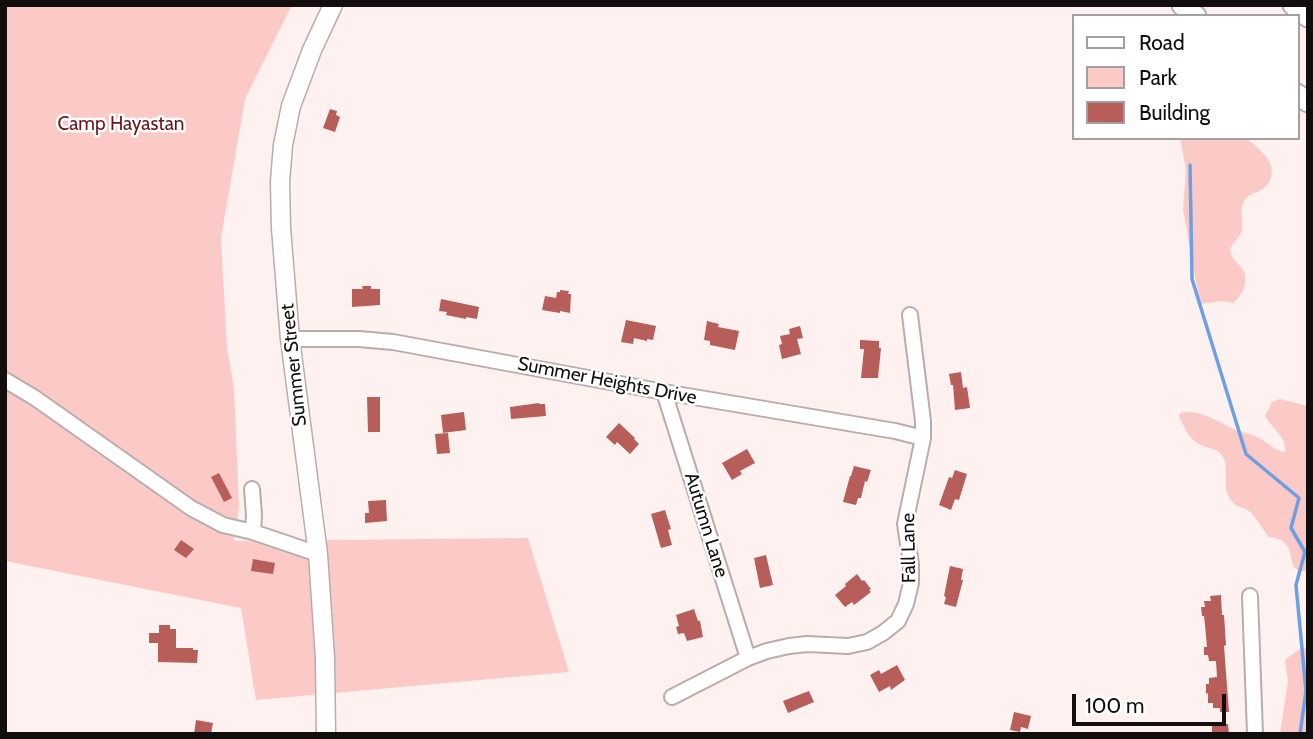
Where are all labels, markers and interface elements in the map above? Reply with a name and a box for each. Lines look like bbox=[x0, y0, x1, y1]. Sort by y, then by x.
legend bbox=[1072, 14, 1299, 140]
text: Road bbox=[1139, 30, 1185, 55]
text: Park bbox=[1139, 65, 1177, 90]
text: Building bbox=[1139, 100, 1210, 125]
park label: Camp Hayastan bbox=[58, 113, 184, 135]
street label: Summer Street bbox=[276, 303, 312, 427]
street label: Summer Heights Drive bbox=[516, 352, 698, 410]
street label: Autumn Lane bbox=[679, 470, 733, 580]
street label: Fall Lane bbox=[897, 513, 921, 583]
scale bar bbox=[1075, 680, 1229, 724]
text: 100 m bbox=[1085, 693, 1144, 718]

